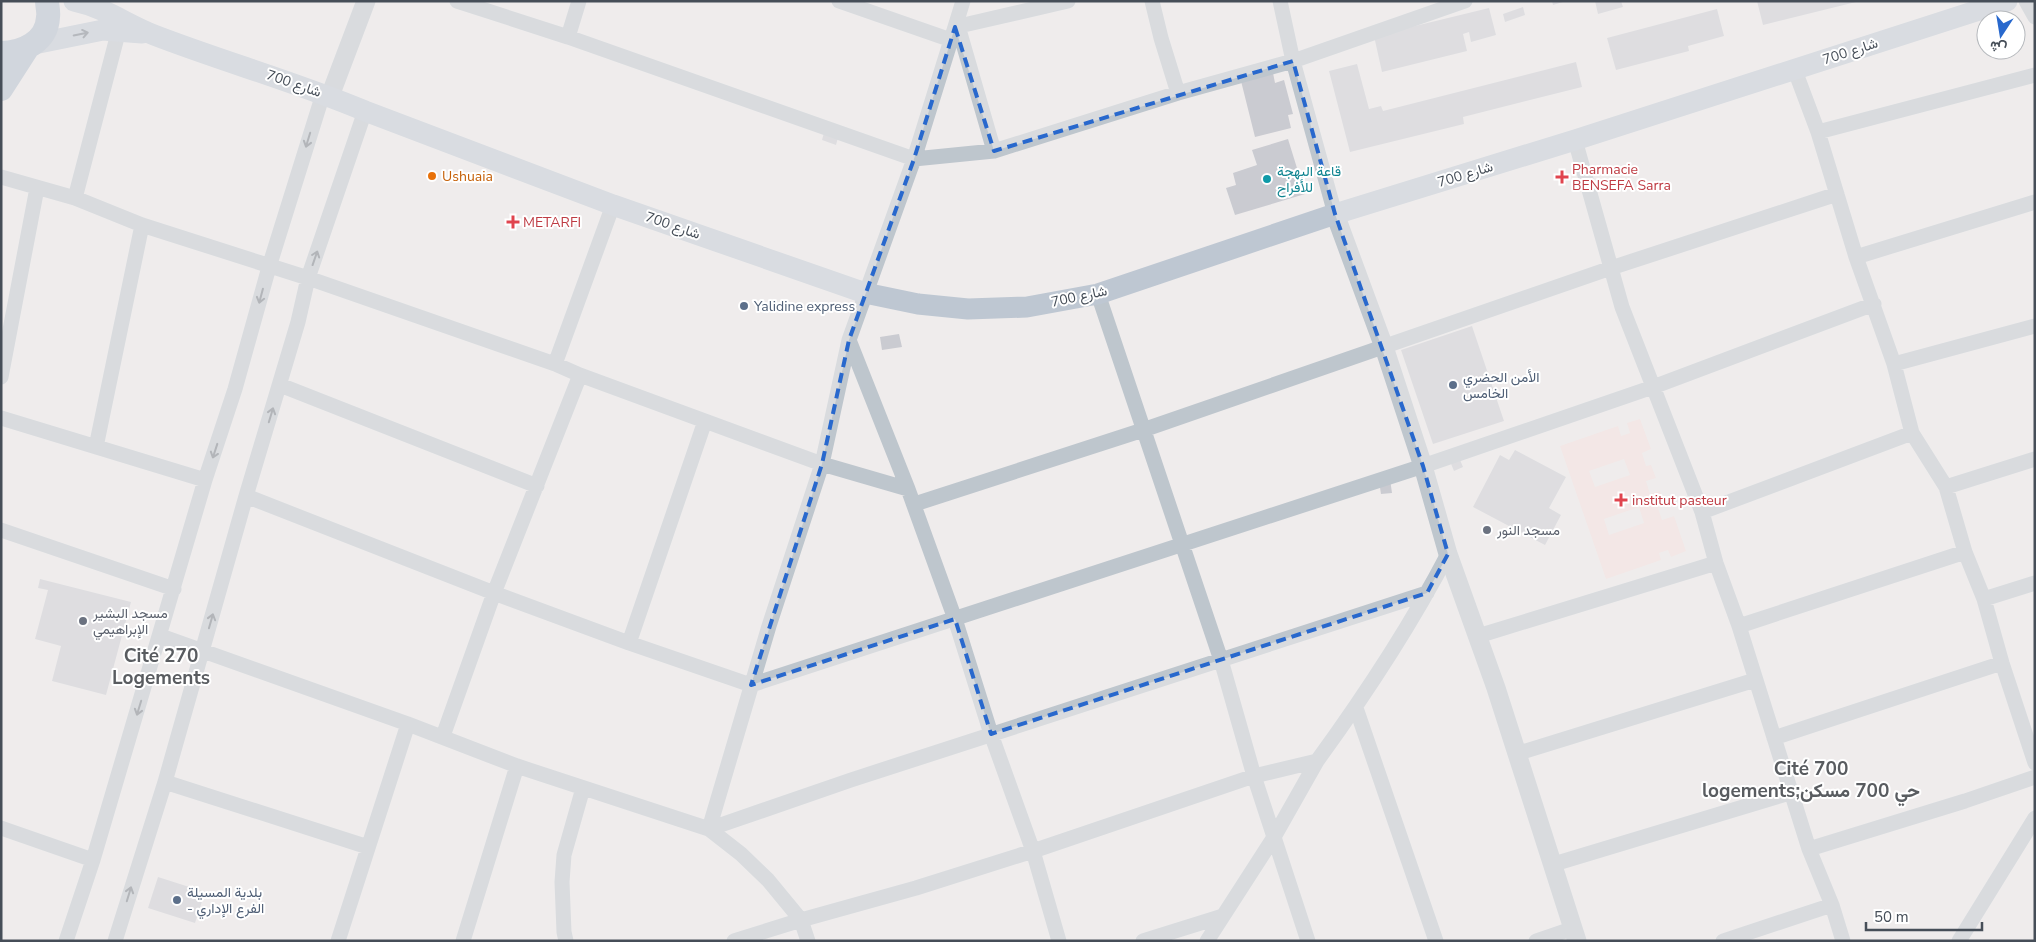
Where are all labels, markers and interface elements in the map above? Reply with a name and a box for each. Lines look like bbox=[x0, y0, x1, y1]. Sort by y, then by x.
north arrow bbox=[1976, 10, 2026, 60]
one-way arrow bbox=[73, 29, 89, 39]
street label: شارع 700 bbox=[1820, 34, 1880, 70]
text: ش bbox=[1988, 36, 2009, 58]
street label: شارع 700 bbox=[263, 65, 324, 103]
one-way arrow bbox=[303, 132, 313, 148]
street label: شارع 700 bbox=[1435, 157, 1495, 193]
place label: Pharmacie BENSEFA Sarra bbox=[1572, 160, 1671, 195]
place label: قاعة البهجة للأفراح bbox=[1277, 162, 1341, 198]
place label: Ushuaia bbox=[442, 167, 493, 186]
marker: Ushuaia bbox=[426, 170, 438, 182]
marker: Pharmacie BENSEFA Sarra bbox=[1556, 171, 1568, 183]
marker: قاعة البهجة للأفراح bbox=[1261, 173, 1273, 185]
street label: شارع 700 bbox=[642, 207, 703, 245]
place label: METARFI bbox=[523, 213, 581, 232]
marker: METARFI bbox=[507, 216, 519, 228]
one-way arrow bbox=[311, 251, 320, 267]
street label: شارع 700 bbox=[1049, 281, 1109, 313]
one-way arrow bbox=[255, 287, 265, 303]
place label: Yalidine express bbox=[753, 297, 856, 316]
marker: Yalidine express bbox=[738, 300, 750, 312]
place label: الأمن الحضري الخامس bbox=[1463, 368, 1540, 403]
marker: الأمن الحضري الخامس bbox=[1447, 379, 1459, 391]
one-way arrow bbox=[266, 407, 276, 423]
one-way arrow bbox=[210, 443, 219, 459]
place label: institut pasteur bbox=[1632, 491, 1727, 510]
marker: institut pasteur bbox=[1614, 493, 1628, 507]
place label: مسجد النور bbox=[1496, 521, 1560, 540]
marker: مسجد النور bbox=[1481, 524, 1493, 536]
place label: مسجد البشير الإبراهيمي bbox=[92, 604, 168, 641]
one-way arrow bbox=[206, 614, 216, 630]
marker: مسجد البشير الإبراهيمي bbox=[77, 615, 89, 627]
district label: Cité 270 Logements bbox=[112, 643, 210, 691]
one-way arrow bbox=[133, 699, 143, 715]
district label: Cité 700 logements;حي 700 مسكن bbox=[1702, 756, 1920, 807]
place label: بلدية المسيلة - الفرع الإداري bbox=[187, 883, 264, 920]
one-way arrow bbox=[125, 887, 134, 903]
marker: بلدية المسيلة - الفرع الإداري bbox=[171, 894, 183, 906]
scale bar bbox=[1866, 900, 1982, 932]
text: 50 m bbox=[1874, 907, 1909, 927]

